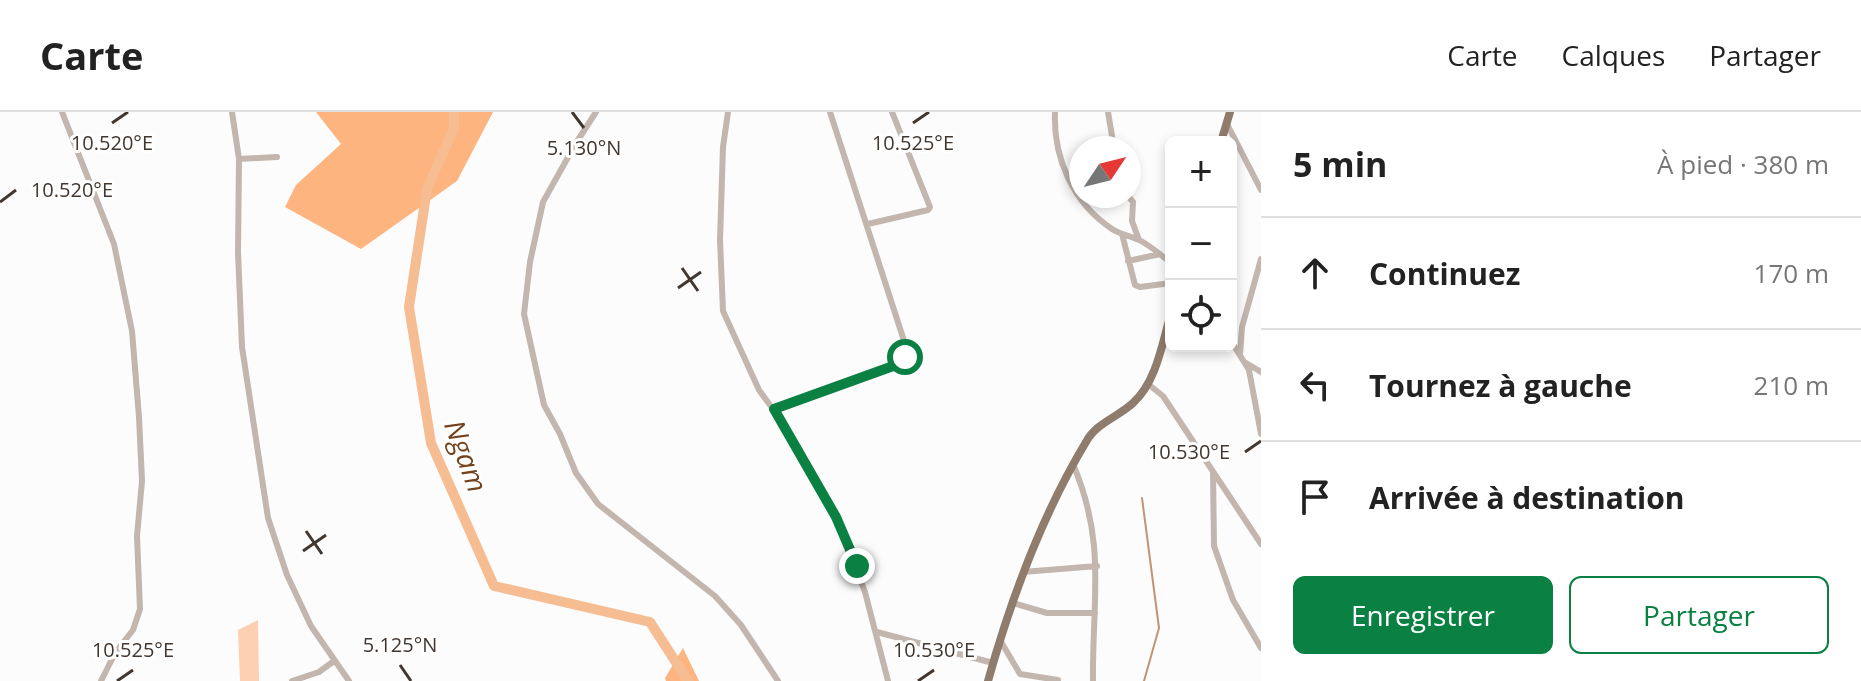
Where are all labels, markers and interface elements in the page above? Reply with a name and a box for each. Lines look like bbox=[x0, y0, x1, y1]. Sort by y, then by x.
text: Carte bbox=[40, 29, 143, 81]
text: Carte bbox=[1447, 36, 1518, 74]
text: Calques bbox=[1562, 36, 1665, 74]
text: Partager bbox=[1709, 36, 1821, 74]
text: 10.520°E bbox=[71, 129, 153, 156]
text: 10.525°E bbox=[872, 129, 954, 156]
text: 5.130°N bbox=[547, 134, 621, 161]
north arrow bbox=[1069, 136, 1141, 208]
map controls bbox=[1165, 136, 1237, 352]
button: + bbox=[1165, 136, 1237, 208]
text: 5 min bbox=[1293, 141, 1387, 187]
text: À pied · 380 m bbox=[1657, 146, 1829, 182]
text: 10.520°E bbox=[31, 176, 113, 203]
button: − bbox=[1165, 208, 1237, 280]
icon: ahead bbox=[1293, 251, 1337, 295]
text: Continuez bbox=[1369, 253, 1520, 294]
text: 170 m bbox=[1754, 255, 1829, 291]
button: locate bbox=[1165, 280, 1237, 352]
route start bbox=[887, 339, 923, 375]
icon: left bbox=[1293, 363, 1337, 407]
text: Tournez à gauche bbox=[1369, 365, 1632, 406]
text: 210 m bbox=[1754, 367, 1829, 403]
water label: Ngam bbox=[436, 414, 498, 497]
text: 10.530°E bbox=[1148, 438, 1230, 465]
icon: arrive bbox=[1293, 475, 1337, 519]
text: Arrivée à destination bbox=[1369, 477, 1684, 518]
route end bbox=[839, 548, 875, 584]
button: Enregistrer bbox=[1293, 576, 1553, 654]
button: Partager bbox=[1569, 576, 1829, 654]
text: 5.125°N bbox=[363, 631, 437, 658]
text: 10.525°E bbox=[92, 636, 174, 663]
text: 10.530°E bbox=[893, 636, 975, 663]

